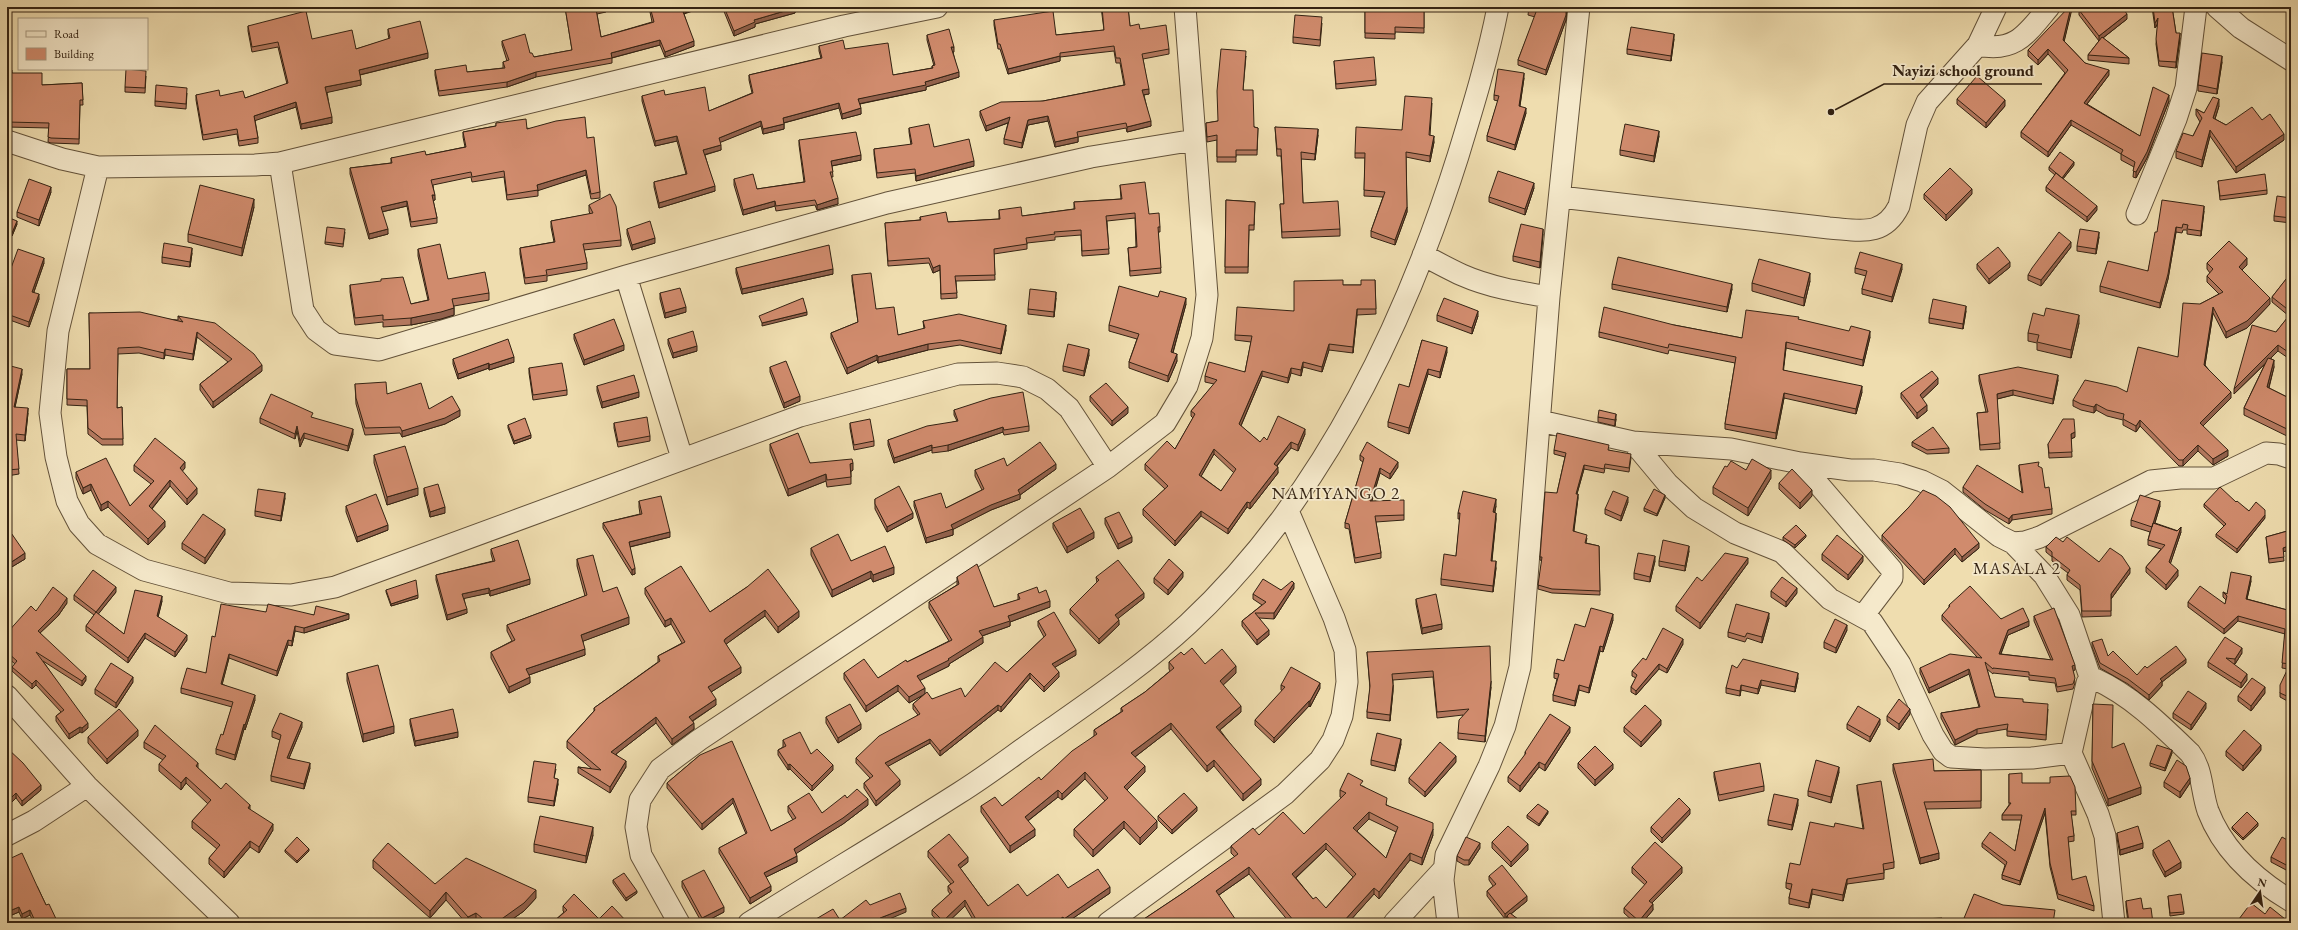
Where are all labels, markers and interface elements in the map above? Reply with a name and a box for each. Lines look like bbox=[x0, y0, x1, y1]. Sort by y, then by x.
legend bbox=[18, 18, 148, 70]
text: Road bbox=[54, 26, 80, 42]
text: Building bbox=[54, 46, 95, 62]
callout: Nayizi school ground bbox=[1884, 56, 2042, 84]
text: Nayizi school ground bbox=[1892, 60, 2034, 81]
district label: NAMIYANGO 2 bbox=[1272, 482, 1400, 504]
district label: MASALA 2 bbox=[1973, 557, 2061, 579]
north arrow bbox=[2240, 872, 2280, 912]
text: N bbox=[2256, 874, 2268, 890]

